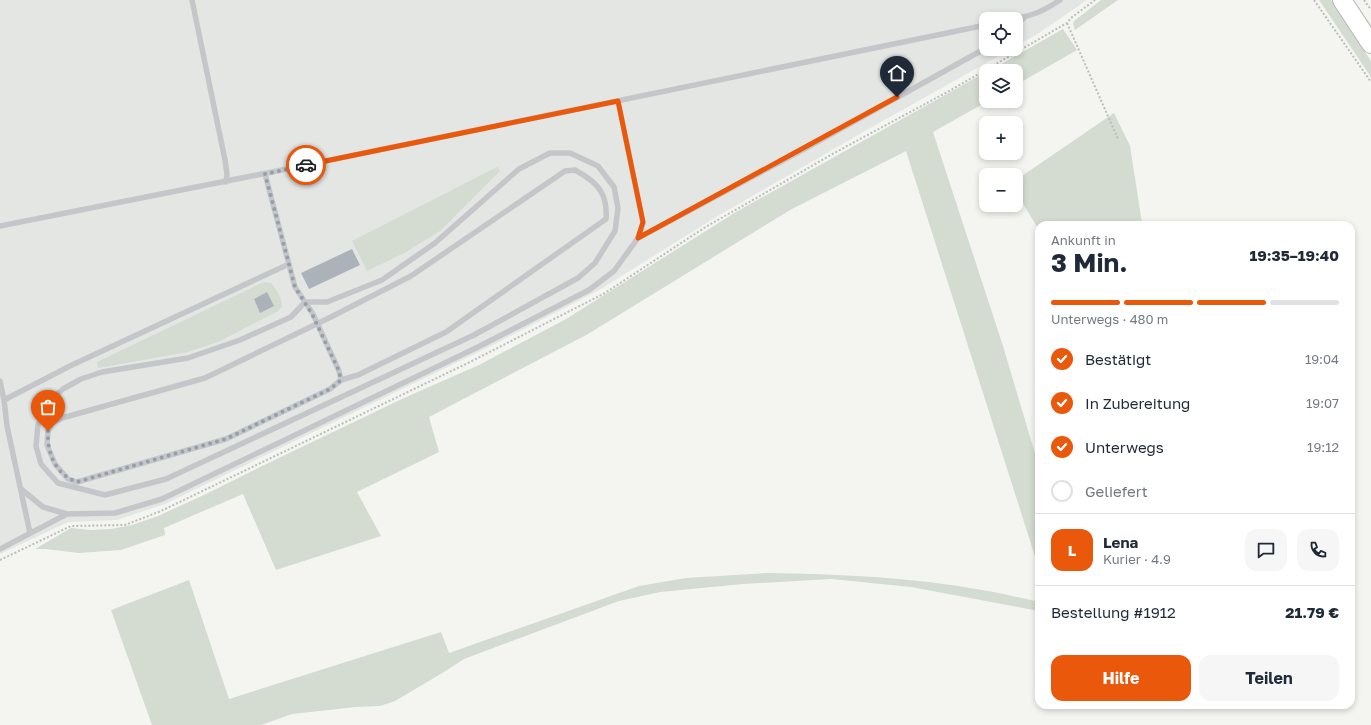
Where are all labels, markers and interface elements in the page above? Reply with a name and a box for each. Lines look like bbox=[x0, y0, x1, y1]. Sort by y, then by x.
map controls bbox=[979, 12, 1023, 212]
button: locate bbox=[979, 12, 1023, 56]
pin bbox=[880, 56, 914, 97]
icon: home bbox=[886, 62, 908, 84]
button: layers bbox=[979, 64, 1023, 108]
button: + bbox=[979, 116, 1023, 160]
courier bbox=[286, 145, 326, 185]
icon: car bbox=[295, 154, 317, 176]
button: − bbox=[979, 168, 1023, 212]
text: Ankunft in bbox=[1051, 232, 1116, 248]
text: 19:35–19:40 bbox=[1250, 246, 1339, 264]
text: 3 Min. bbox=[1051, 247, 1128, 278]
text: Unterwegs · 480 m bbox=[1051, 311, 1168, 327]
icon: check bbox=[1051, 348, 1073, 370]
text: Bestätigt bbox=[1085, 350, 1151, 368]
text: 19:04 bbox=[1305, 351, 1339, 367]
pin bbox=[31, 390, 65, 431]
icon: check bbox=[1051, 392, 1073, 414]
text: In Zubereitung bbox=[1085, 394, 1190, 412]
text: 19:07 bbox=[1306, 395, 1339, 411]
icon: bag bbox=[37, 396, 59, 418]
icon: check bbox=[1051, 436, 1073, 458]
text: Unterwegs bbox=[1085, 438, 1164, 456]
text: 19:12 bbox=[1307, 439, 1339, 455]
text: Geliefert bbox=[1085, 482, 1148, 500]
button: chat bbox=[1245, 529, 1287, 571]
button: phone bbox=[1297, 529, 1339, 571]
text: Lena bbox=[1103, 533, 1138, 551]
text: L bbox=[1068, 541, 1076, 559]
text: Kurier · 4.9 bbox=[1103, 551, 1171, 567]
text: Bestellung #1912 bbox=[1051, 603, 1176, 621]
text: 21.79 € bbox=[1285, 603, 1339, 621]
button: Hilfe bbox=[1051, 655, 1191, 701]
button: Teilen bbox=[1199, 655, 1339, 701]

